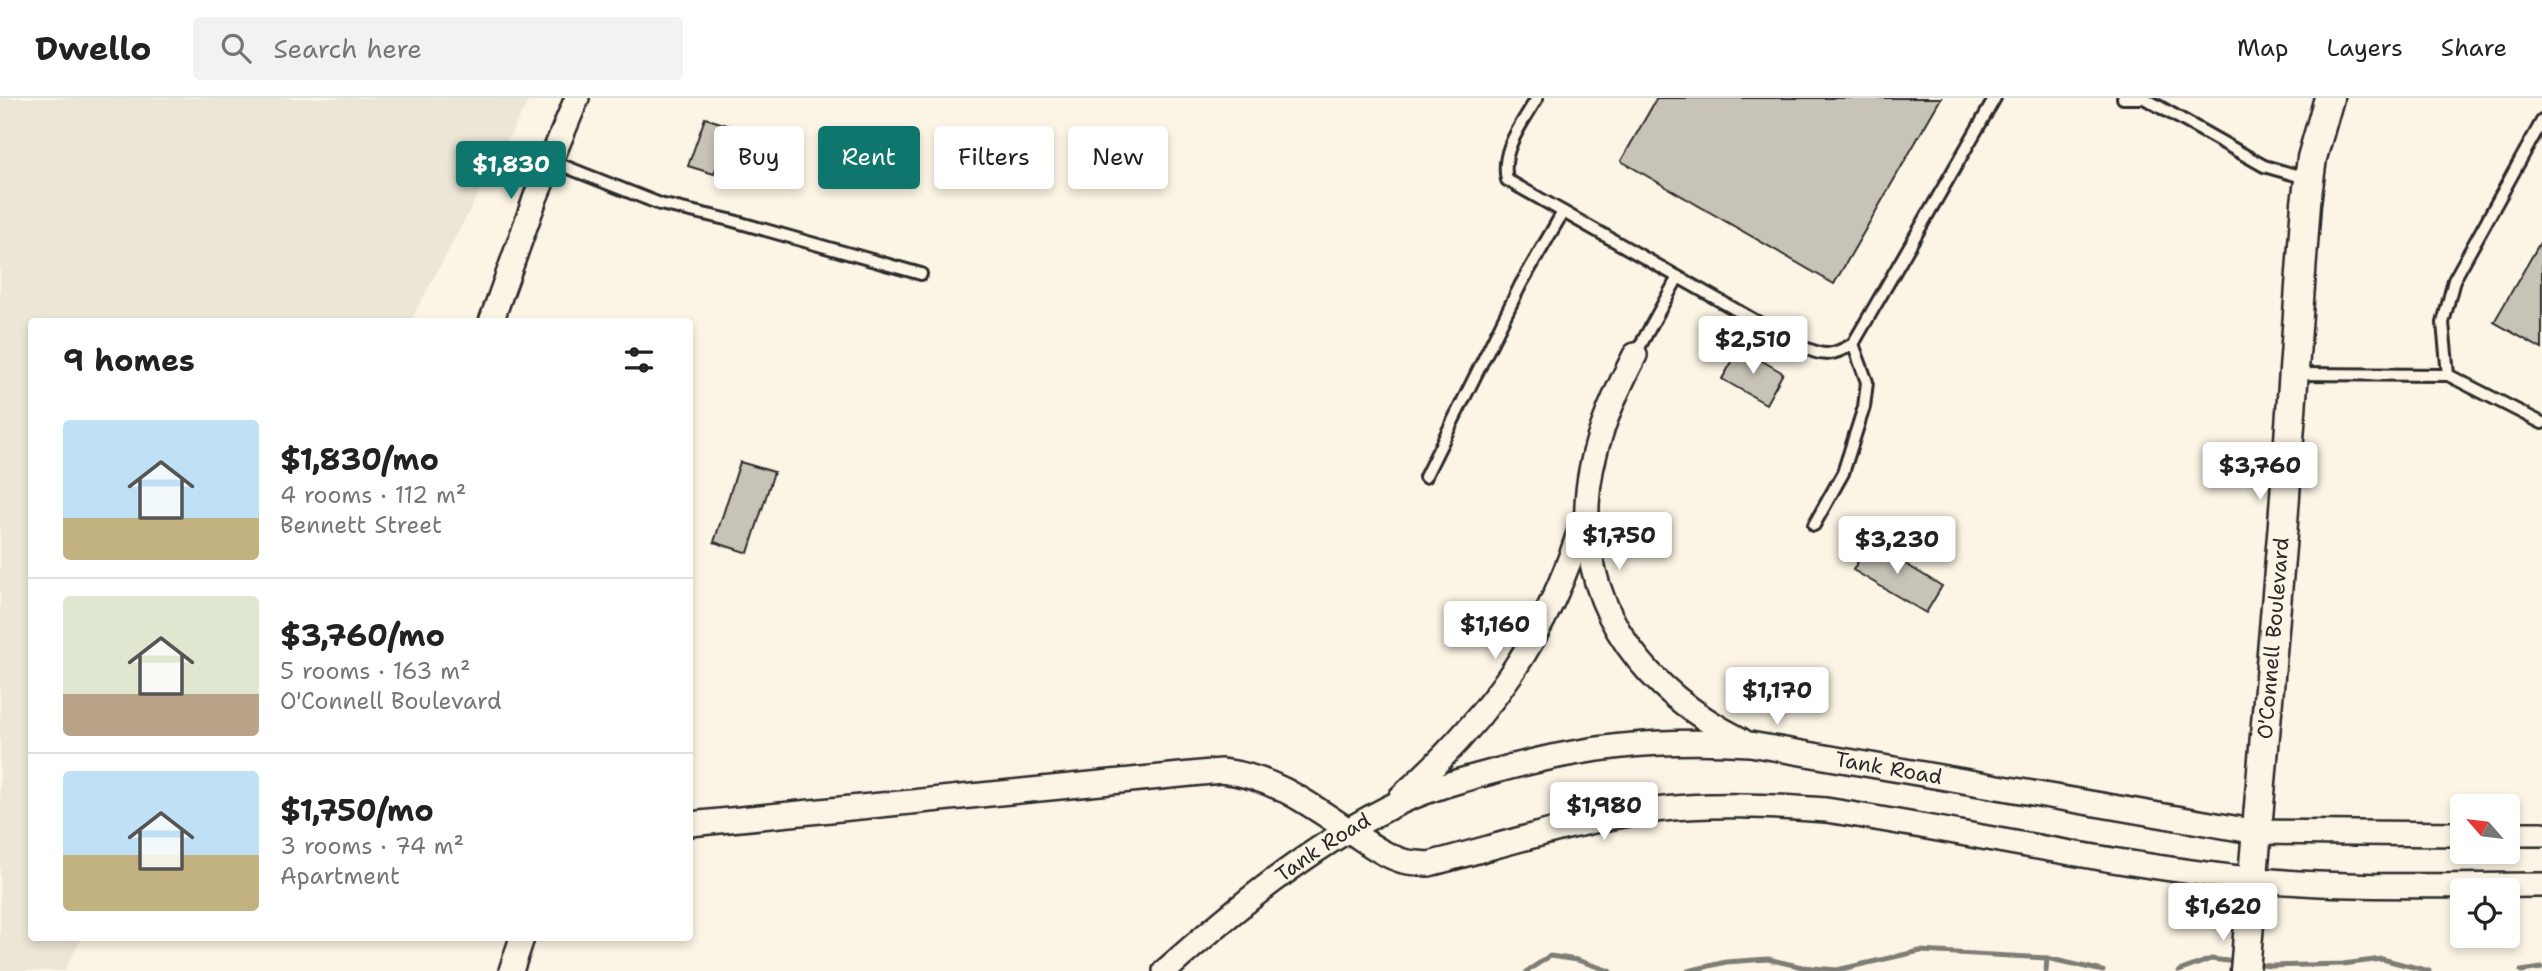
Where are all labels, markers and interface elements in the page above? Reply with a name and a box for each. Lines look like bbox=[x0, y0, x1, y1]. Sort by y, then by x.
search box bbox=[193, 17, 683, 80]
text: Dwello bbox=[35, 26, 151, 71]
icon: search bbox=[217, 29, 255, 67]
text: Search here bbox=[273, 31, 422, 66]
text: Map bbox=[2237, 32, 2288, 64]
text: Layers bbox=[2326, 32, 2403, 64]
text: Share bbox=[2441, 32, 2507, 64]
chip: Buy bbox=[714, 126, 804, 189]
chip: Rent bbox=[818, 126, 920, 189]
chip: Filters bbox=[934, 126, 1054, 189]
chip: New bbox=[1068, 126, 1168, 189]
pin: $1,830 bbox=[454, 141, 568, 201]
text: $1,830 bbox=[472, 149, 550, 179]
pin: $2,510 bbox=[1696, 316, 1810, 376]
text: $2,510 bbox=[1715, 324, 1791, 354]
text: 9 homes bbox=[63, 340, 195, 381]
icon: filters bbox=[620, 341, 658, 379]
text: $1,830/mo bbox=[280, 439, 439, 480]
pin: $3,760 bbox=[2203, 442, 2317, 502]
icon: home bbox=[119, 448, 203, 532]
text: $3,760 bbox=[2219, 450, 2301, 480]
text: 4 rooms · 112 m² bbox=[280, 480, 466, 510]
text: Bennett Street bbox=[280, 510, 442, 540]
pin: $1,750 bbox=[1562, 512, 1676, 572]
pin: $3,230 bbox=[1840, 517, 1954, 576]
text: $1,750 bbox=[1582, 520, 1656, 550]
text: $3,230 bbox=[1855, 524, 1939, 554]
street label: O'Connell Boulevard bbox=[2251, 536, 2296, 740]
pin: $1,160 bbox=[1438, 602, 1552, 661]
text: $1,160 bbox=[1460, 609, 1530, 639]
text: $3,760/mo bbox=[280, 615, 445, 656]
icon: home bbox=[119, 624, 203, 708]
text: 5 rooms · 163 m² bbox=[280, 656, 471, 686]
pin: $1,170 bbox=[1720, 668, 1834, 727]
text: $1,170 bbox=[1742, 675, 1812, 705]
text: O'Connell Boulevard bbox=[280, 686, 502, 716]
street label: Tank Road bbox=[1833, 745, 1945, 791]
pin: $1,980 bbox=[1547, 782, 1661, 842]
text: $1,750/mo bbox=[280, 790, 434, 831]
text: $1,980 bbox=[1566, 790, 1642, 820]
north arrow bbox=[2450, 794, 2520, 864]
map controls bbox=[2450, 794, 2520, 948]
icon: home bbox=[119, 799, 203, 883]
street label: Tank Road bbox=[1270, 806, 1376, 889]
text: 3 rooms · 74 m² bbox=[280, 831, 464, 861]
text: Apartment bbox=[280, 861, 400, 891]
button: locate bbox=[2450, 878, 2520, 948]
pin: $1,620 bbox=[2166, 884, 2280, 943]
text: $1,620 bbox=[2184, 891, 2262, 921]

